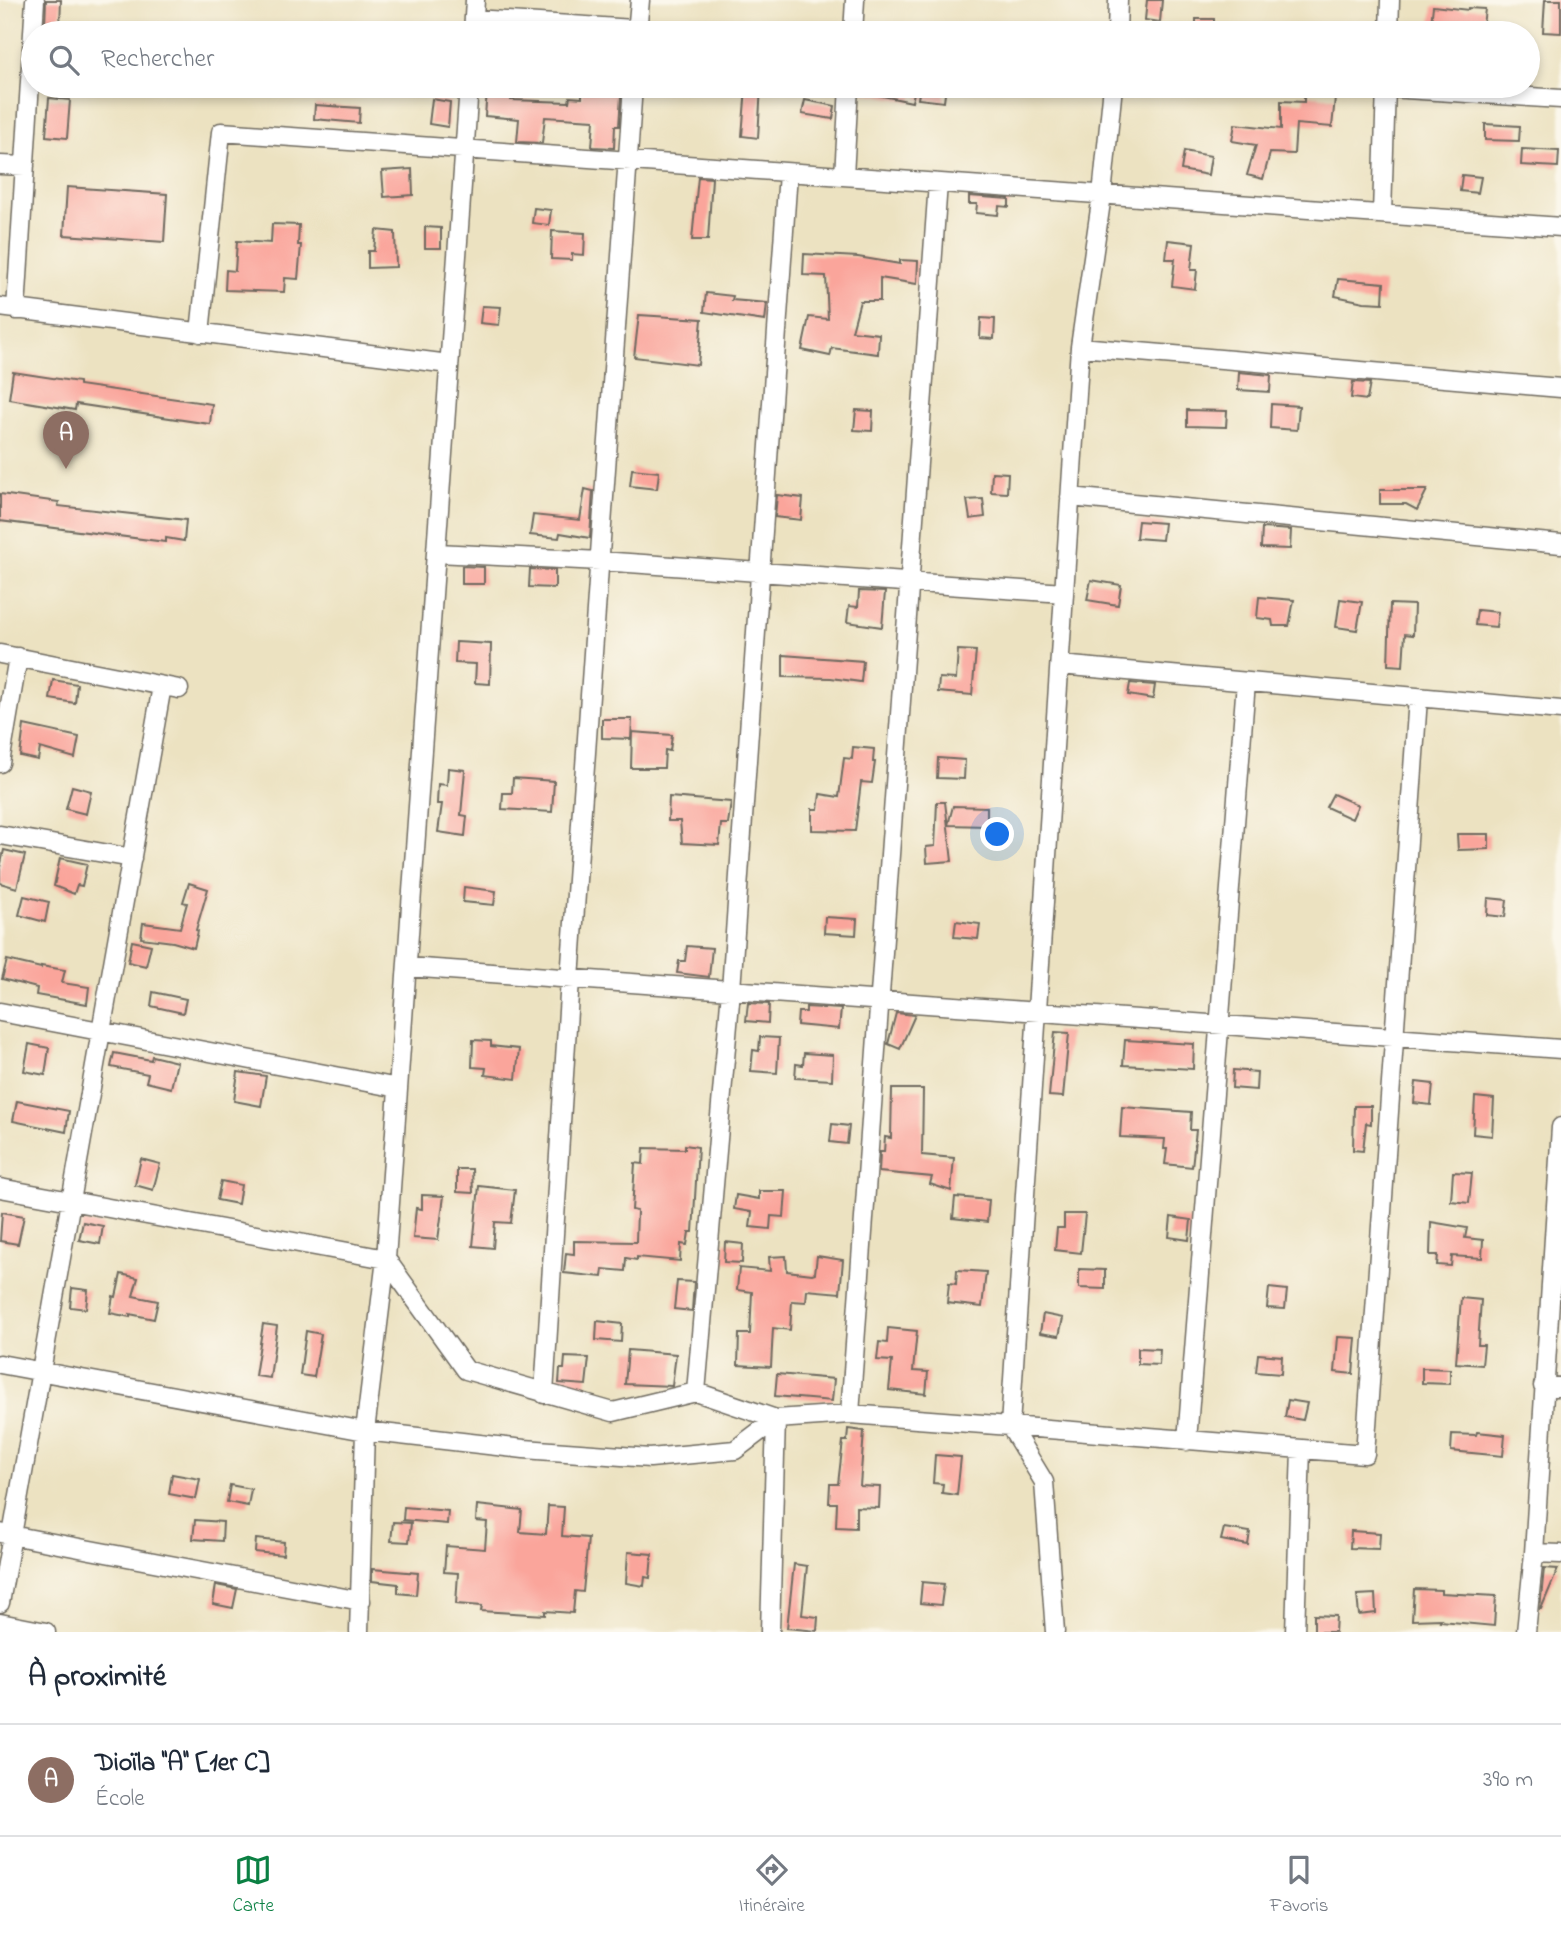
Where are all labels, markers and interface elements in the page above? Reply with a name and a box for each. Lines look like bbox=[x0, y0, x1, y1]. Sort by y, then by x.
search box bbox=[21, 21, 1540, 98]
icon: search bbox=[45, 41, 83, 79]
text: Rechercher bbox=[101, 41, 214, 79]
pin: A bbox=[43, 411, 89, 469]
your location bbox=[980, 817, 1014, 851]
text: À proximité bbox=[28, 1656, 166, 1700]
text: Dioïla ''A'' [1er C] bbox=[95, 1745, 269, 1783]
text: A bbox=[44, 1764, 58, 1797]
text: 390 m bbox=[1483, 1764, 1533, 1797]
text: École bbox=[95, 1783, 145, 1816]
tab: Carte bbox=[232, 1851, 274, 1920]
tab: Itinéraire bbox=[739, 1851, 805, 1920]
tab: Favoris bbox=[1270, 1851, 1329, 1920]

